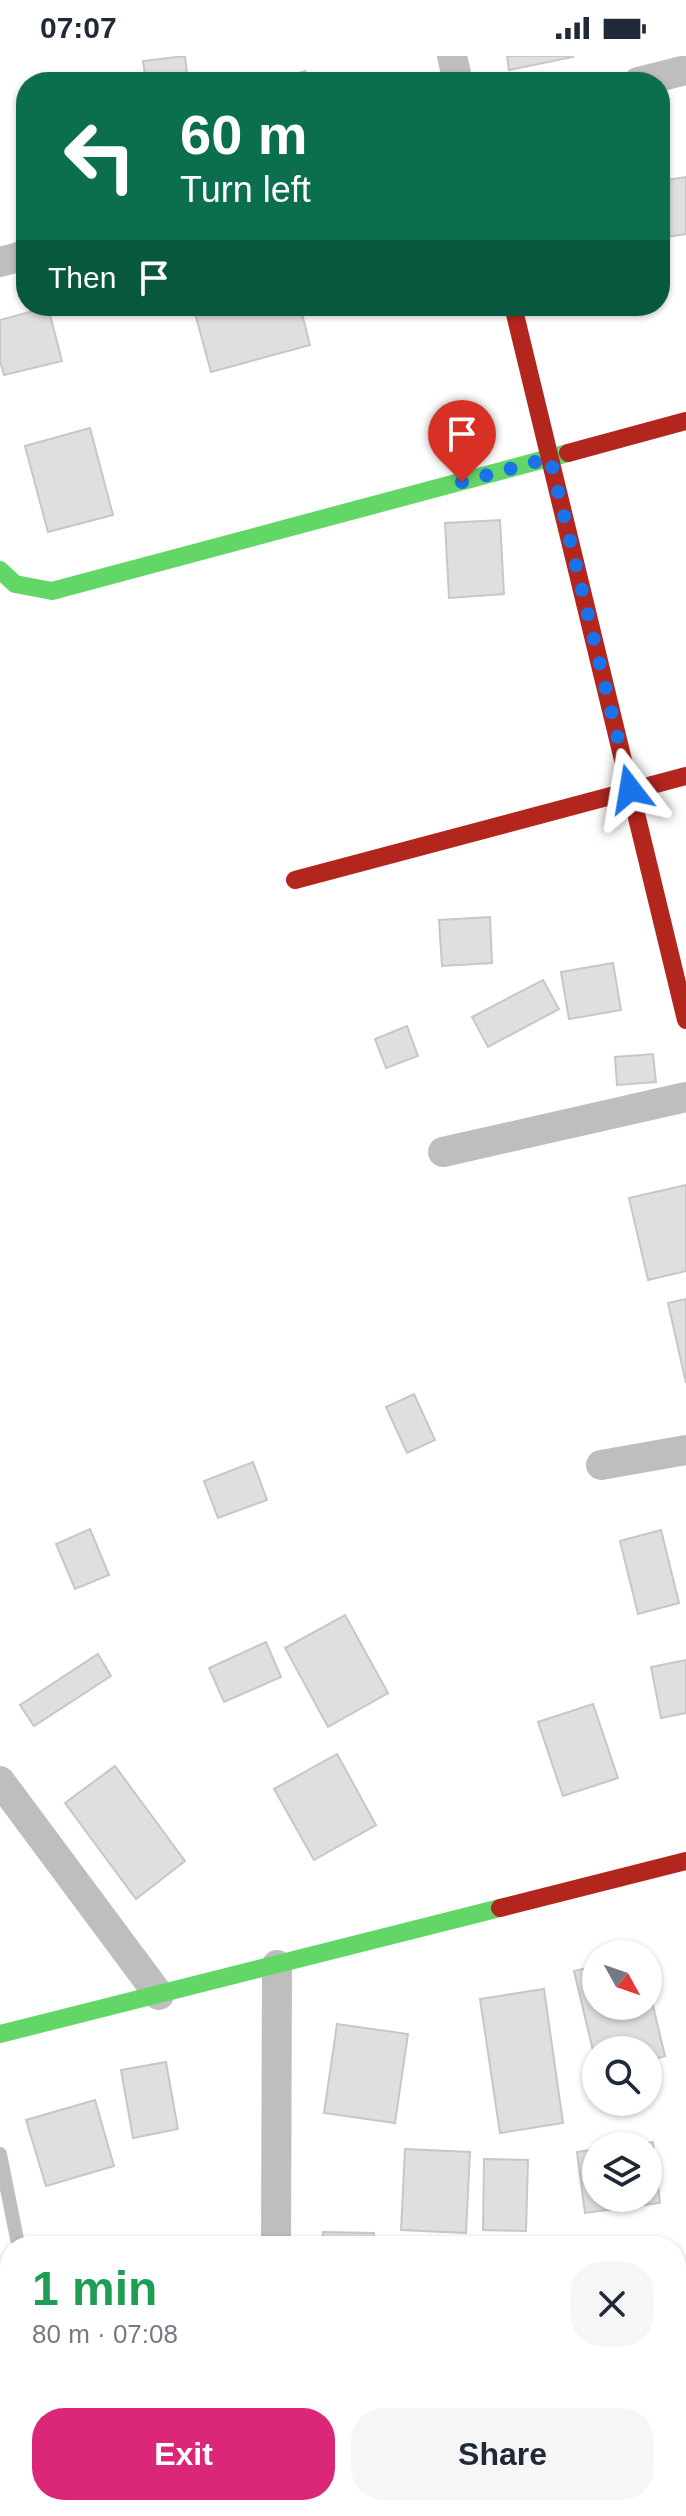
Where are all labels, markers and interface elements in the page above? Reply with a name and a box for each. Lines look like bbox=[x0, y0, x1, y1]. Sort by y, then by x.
text: 07:07 bbox=[40, 11, 117, 44]
text: 60 m bbox=[180, 103, 308, 166]
icon: left bbox=[48, 104, 152, 208]
text: Turn left bbox=[180, 169, 311, 210]
icon: arrive bbox=[132, 256, 176, 300]
text: Then bbox=[48, 261, 116, 294]
pin bbox=[428, 400, 496, 482]
icon: arrive bbox=[440, 412, 484, 456]
position arrow bbox=[588, 747, 672, 831]
north arrow bbox=[582, 1940, 662, 2020]
map controls bbox=[582, 1940, 662, 2212]
button: search bbox=[582, 2036, 662, 2116]
button: layers bbox=[582, 2132, 662, 2212]
text: 1 min bbox=[32, 2262, 157, 2315]
button: close bbox=[570, 2262, 654, 2346]
text: 80 m · 07:08 bbox=[32, 2319, 178, 2349]
button: Exit bbox=[32, 2408, 335, 2500]
button: Share bbox=[351, 2408, 654, 2500]

